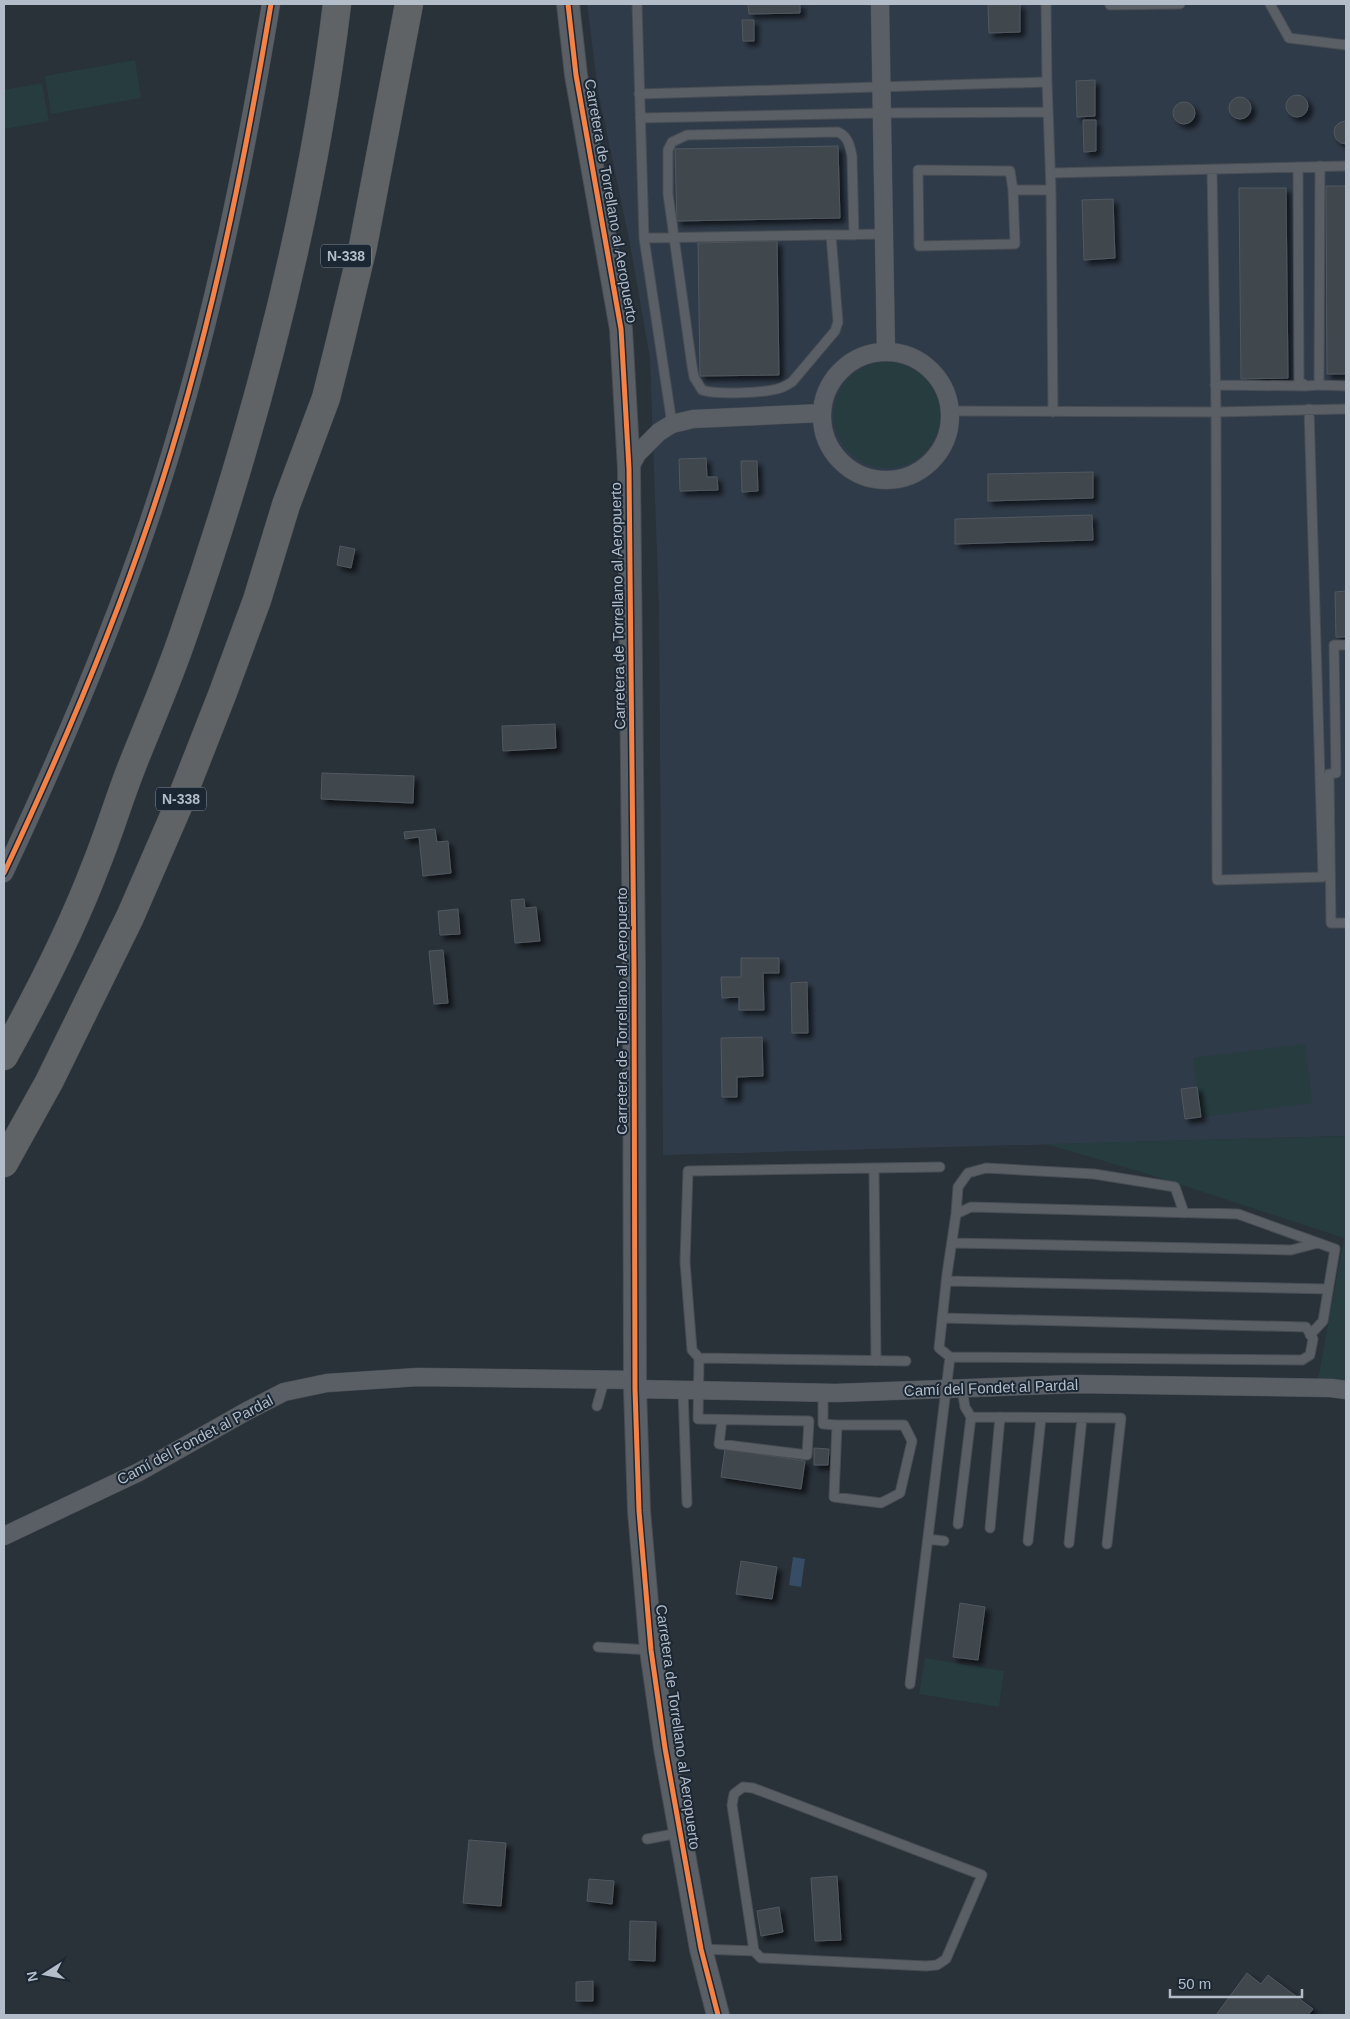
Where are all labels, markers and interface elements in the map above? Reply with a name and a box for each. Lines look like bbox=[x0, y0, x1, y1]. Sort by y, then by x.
street label: Carretera de Torrellano al Aeropuerto bbox=[582, 78, 641, 324]
road number: N-338 bbox=[321, 245, 371, 268]
street label: Carretera de Torrellano al Aeropuerto bbox=[607, 482, 628, 730]
road number: N-338 bbox=[156, 788, 206, 811]
street label: Carretera de Torrellano al Aeropuerto bbox=[613, 887, 630, 1135]
street label: Camí del Fondet al Pardal bbox=[904, 1376, 1078, 1399]
street label: Camí del Fondet al Pardal bbox=[114, 1391, 276, 1488]
street label: Carretera de Torrellano al Aeropuerto bbox=[653, 1603, 704, 1851]
north arrow bbox=[20, 1949, 70, 1999]
scale bar bbox=[1170, 1966, 1302, 1998]
text: N bbox=[23, 1970, 41, 1983]
text: 50 m bbox=[1178, 1975, 1211, 1992]

